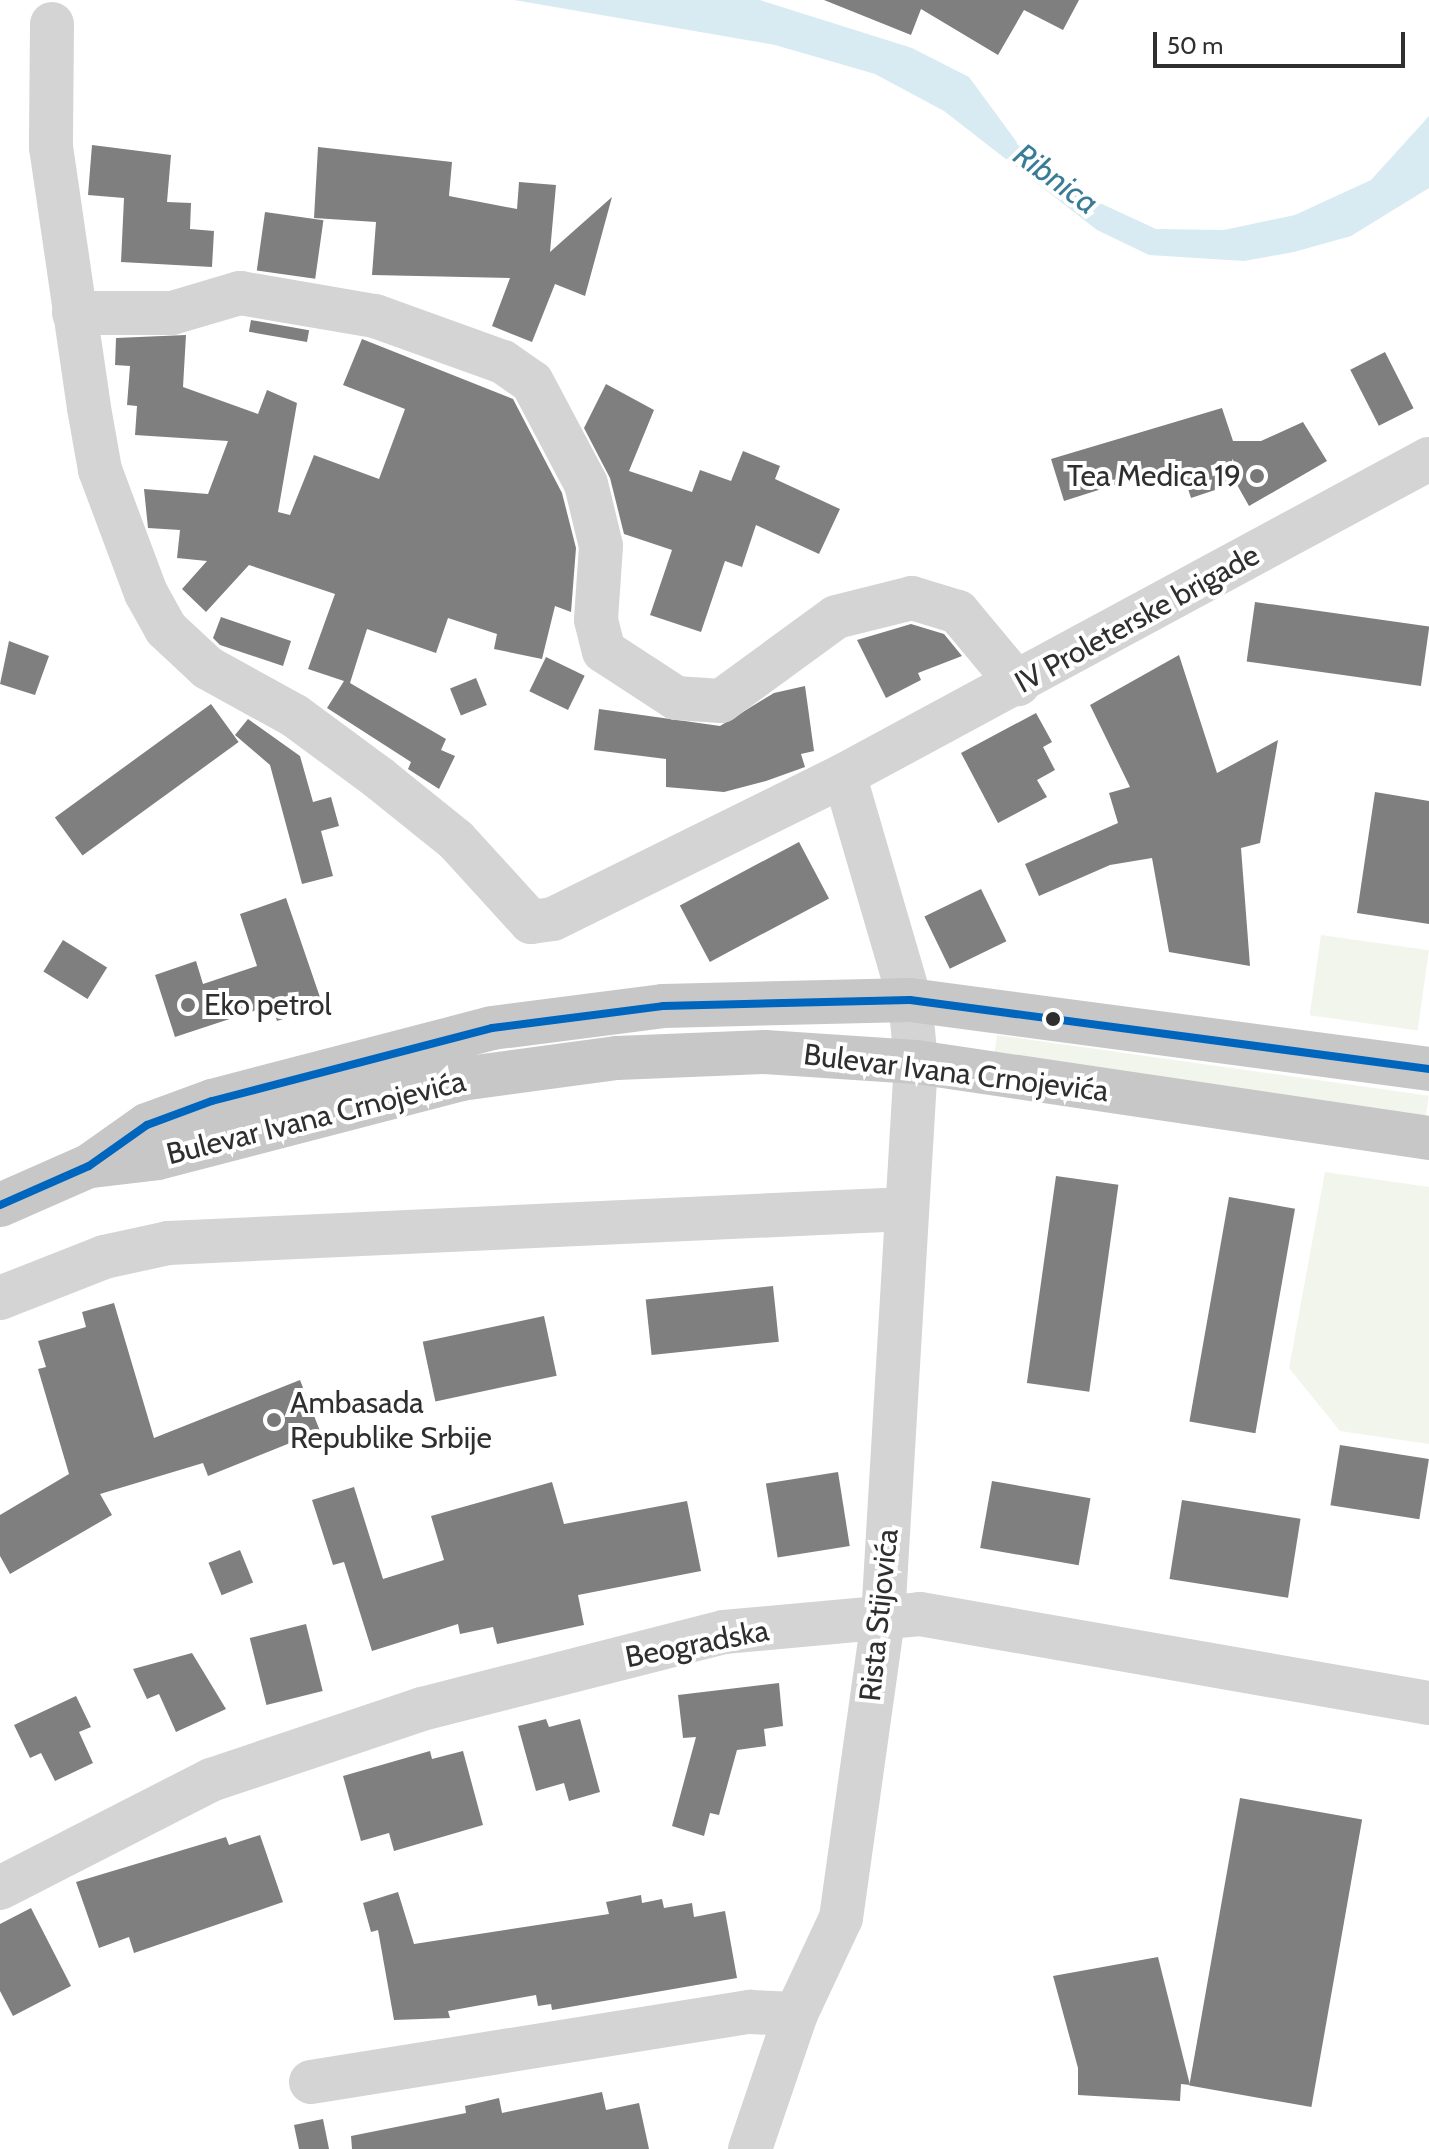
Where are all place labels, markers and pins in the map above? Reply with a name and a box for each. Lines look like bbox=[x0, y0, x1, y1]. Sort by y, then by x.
place label: Tea Medica 19 bbox=[1067, 458, 1241, 494]
marker: Tea Medica 19 bbox=[1248, 467, 1266, 485]
place label: Eko petrol bbox=[204, 987, 331, 1023]
marker: Eko petrol bbox=[179, 996, 197, 1014]
unlabelled marker bbox=[1045, 1011, 1061, 1027]
place label: Ambasada Republike Srbije bbox=[290, 1385, 492, 1456]
marker: Ambasada Republike Srbije bbox=[265, 1411, 283, 1429]

